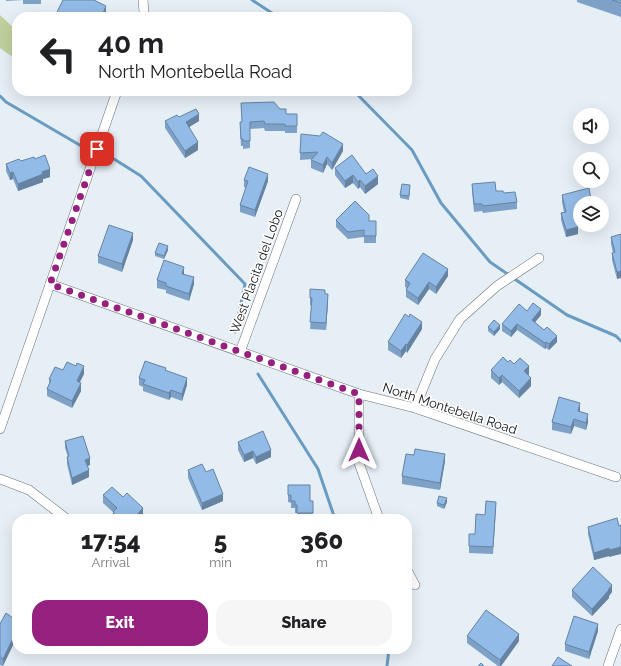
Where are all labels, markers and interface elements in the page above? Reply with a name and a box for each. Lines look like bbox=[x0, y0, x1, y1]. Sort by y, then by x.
text: 40 m bbox=[98, 27, 164, 60]
icon: left bbox=[32, 28, 84, 80]
text: North Montebella Road bbox=[98, 61, 292, 82]
map controls bbox=[573, 108, 609, 232]
button: sound bbox=[573, 108, 609, 144]
pin bbox=[80, 132, 114, 166]
icon: arrive bbox=[86, 138, 108, 160]
button: search bbox=[573, 152, 609, 188]
button: layers bbox=[573, 196, 609, 232]
street label: West Placita del Lobo bbox=[227, 207, 286, 335]
street label: North Montebella Road bbox=[381, 380, 519, 437]
position arrow bbox=[338, 429, 380, 471]
text: 17:54 bbox=[81, 526, 141, 555]
text: 5 bbox=[214, 526, 227, 555]
text: 360 bbox=[300, 526, 343, 555]
text: Arrival bbox=[92, 555, 130, 570]
text: min bbox=[209, 555, 232, 570]
text: m bbox=[316, 555, 328, 570]
button: Exit bbox=[32, 600, 208, 646]
button: Share bbox=[216, 600, 392, 646]

